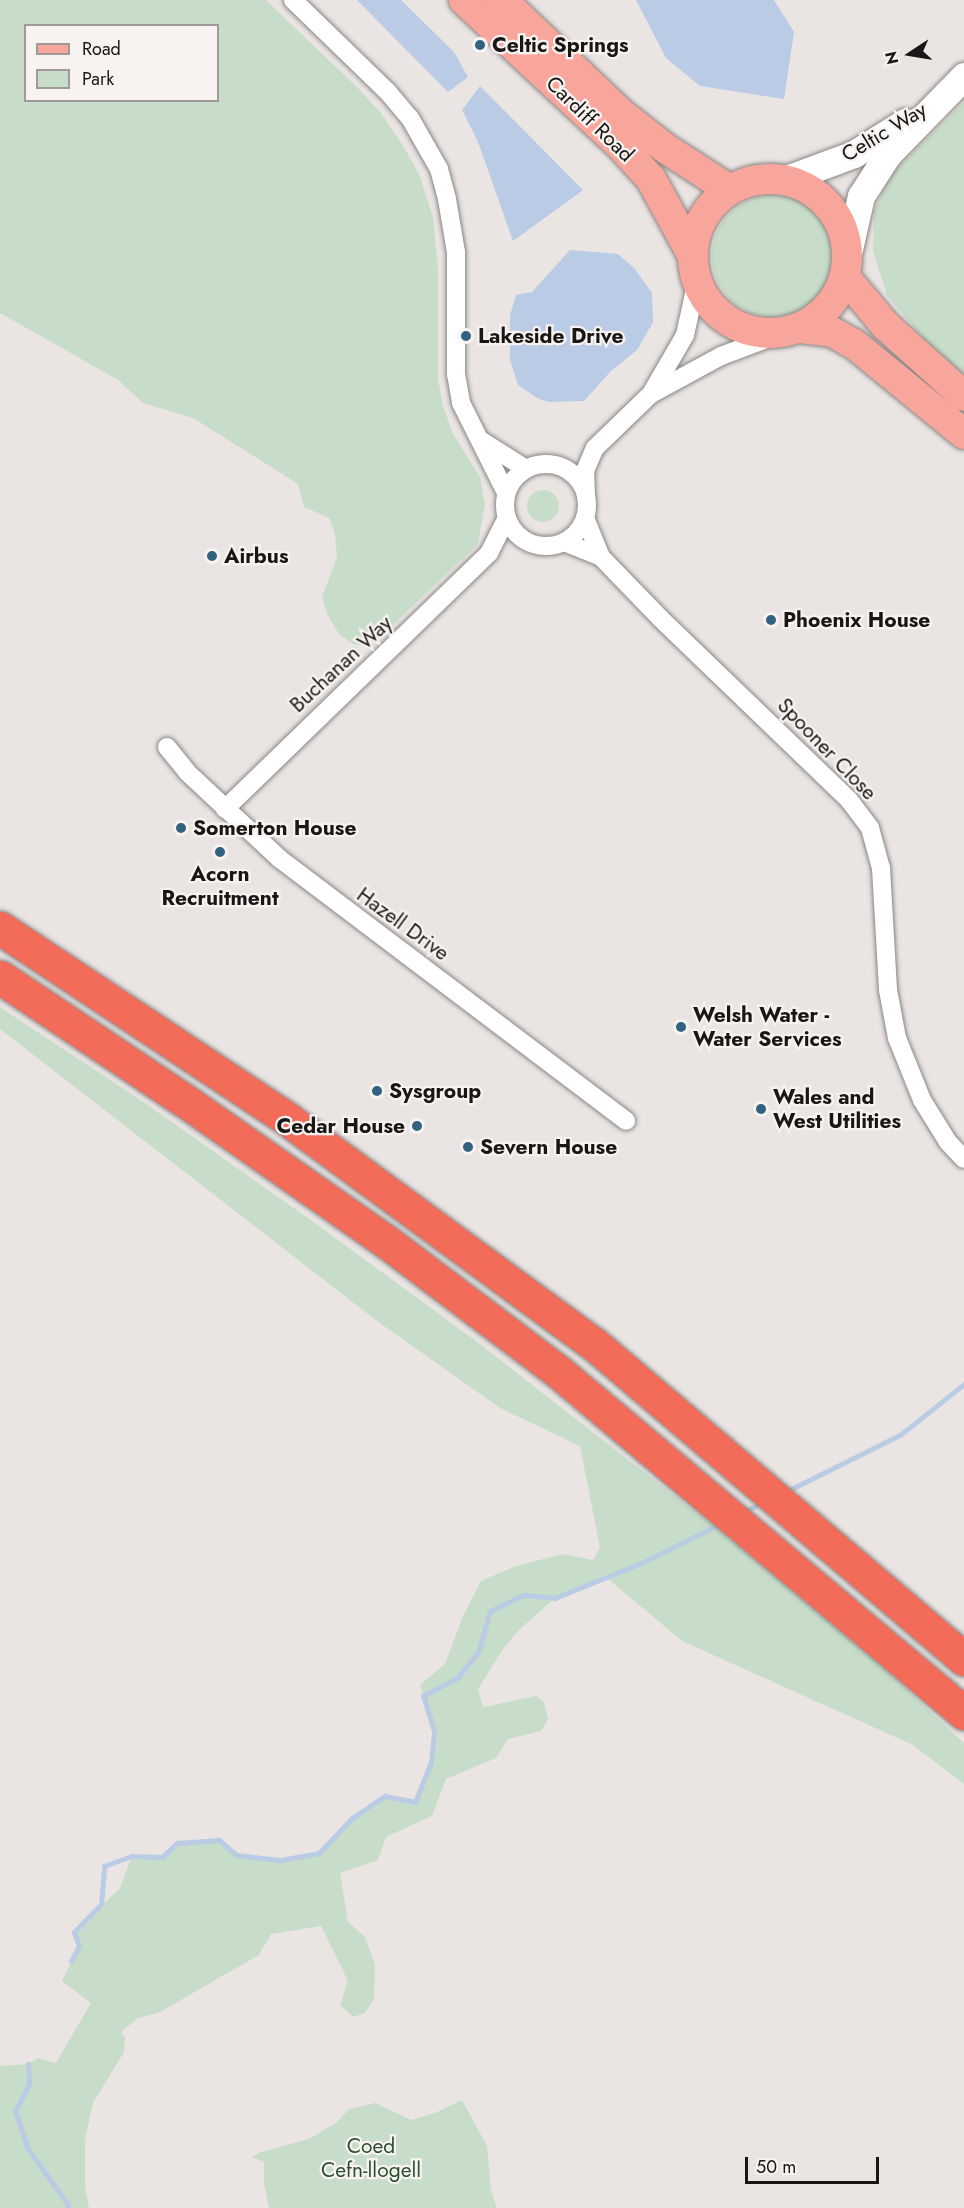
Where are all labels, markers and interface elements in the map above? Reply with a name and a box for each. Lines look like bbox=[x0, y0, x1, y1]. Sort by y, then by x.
legend bbox=[24, 24, 219, 102]
north arrow bbox=[880, 24, 940, 84]
place label: Celtic Springs bbox=[492, 32, 629, 58]
text: Road bbox=[82, 36, 121, 62]
marker: Celtic Springs bbox=[473, 38, 487, 52]
text: N bbox=[879, 49, 904, 66]
text: Park bbox=[82, 66, 114, 92]
street label: Cardiff Road bbox=[541, 71, 639, 167]
street label: Celtic Way bbox=[837, 97, 931, 167]
place label: Lakeside Drive bbox=[478, 323, 624, 349]
marker: Lakeside Drive bbox=[459, 329, 473, 343]
place label: Airbus bbox=[224, 543, 288, 569]
marker: Airbus bbox=[205, 549, 219, 563]
place label: Phoenix House bbox=[783, 607, 930, 633]
street label: Buchanan Way bbox=[285, 610, 397, 718]
marker: Phoenix House bbox=[764, 613, 778, 627]
street label: Spooner Close bbox=[772, 693, 882, 805]
place label: Somerton House bbox=[193, 815, 356, 841]
marker: Somerton House bbox=[174, 821, 188, 835]
marker: Acorn Recruitment bbox=[213, 845, 227, 859]
place label: Acorn Recruitment bbox=[161, 861, 279, 911]
street label: Hazell Drive bbox=[352, 882, 454, 966]
place label: Welsh Water - Water Services bbox=[693, 1002, 841, 1052]
marker: Welsh Water - Water Services bbox=[674, 1020, 688, 1034]
place label: Sysgroup bbox=[389, 1078, 481, 1104]
marker: Sysgroup bbox=[370, 1084, 384, 1098]
place label: Wales and West Utilities bbox=[773, 1084, 901, 1134]
marker: Wales and West Utilities bbox=[754, 1102, 768, 1116]
place label: Cedar House bbox=[276, 1113, 405, 1139]
marker: Cedar House bbox=[410, 1119, 424, 1133]
place label: Severn House bbox=[480, 1134, 617, 1160]
marker: Severn House bbox=[461, 1140, 475, 1154]
park label: Coed Cefn-llogell bbox=[321, 2133, 421, 2183]
scale bar bbox=[748, 2145, 882, 2183]
text: 50 m bbox=[756, 2154, 796, 2180]

